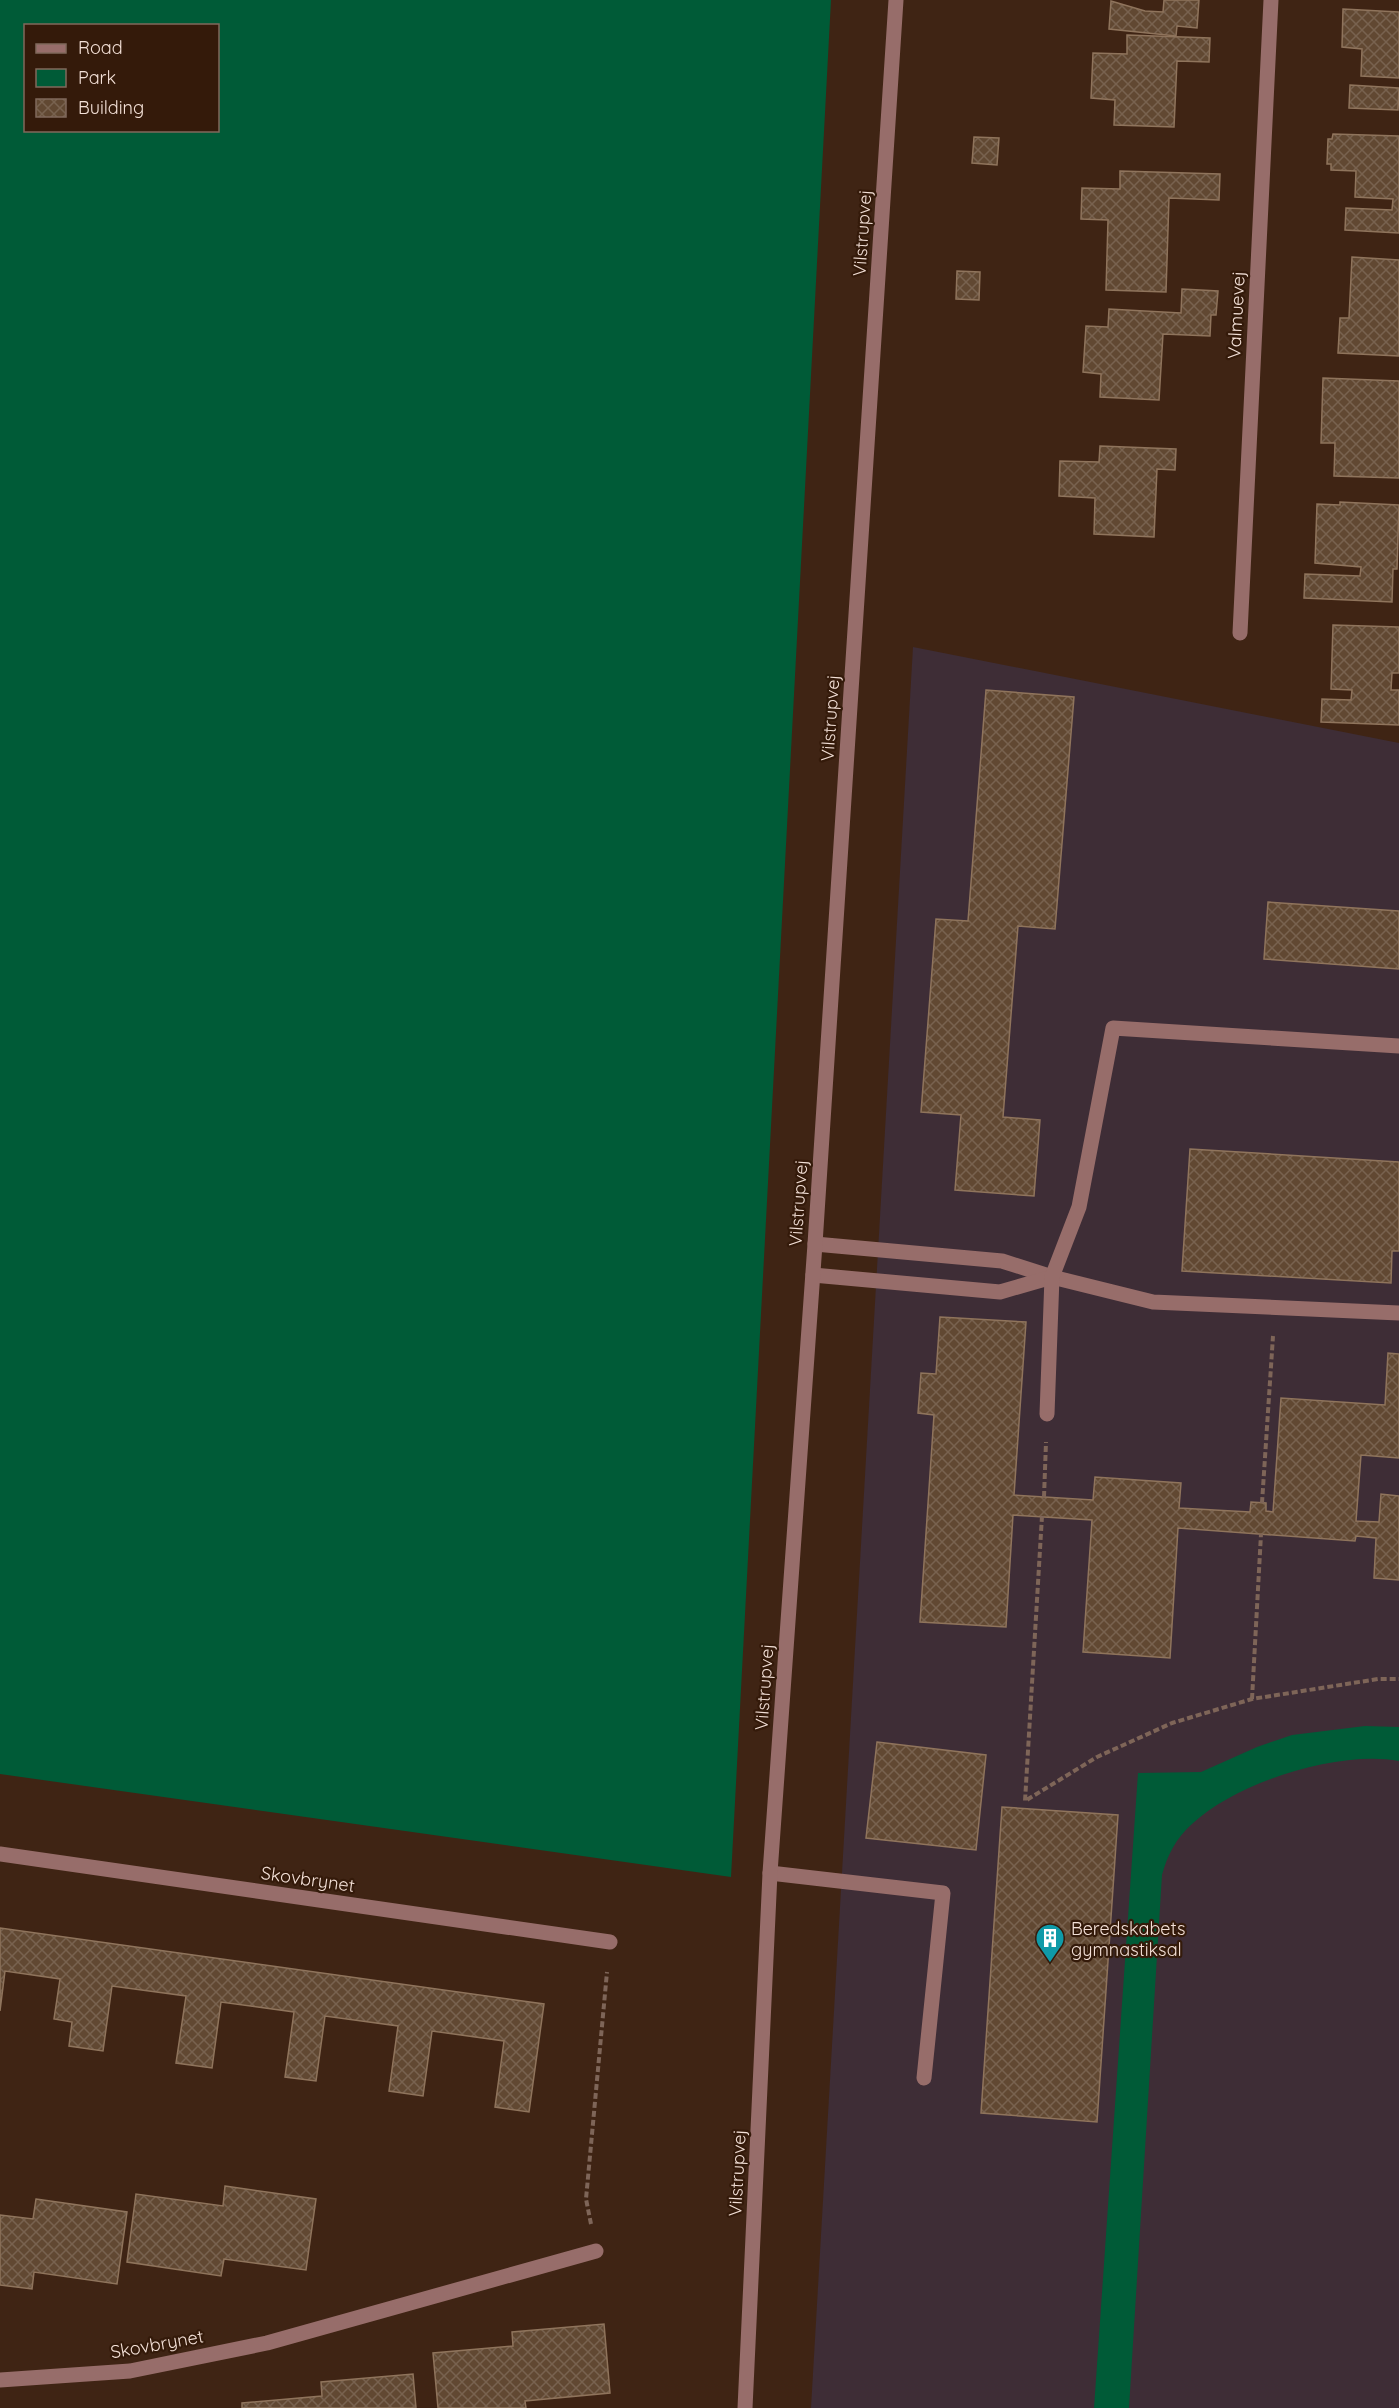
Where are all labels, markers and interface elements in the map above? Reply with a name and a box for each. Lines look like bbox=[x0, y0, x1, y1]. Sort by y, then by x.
legend bbox=[24, 24, 219, 132]
text: Road bbox=[78, 36, 123, 59]
text: Park bbox=[78, 66, 116, 89]
text: Building bbox=[78, 96, 144, 119]
street label: Vilstrupvej bbox=[847, 189, 877, 277]
street label: Valmuevej bbox=[1222, 270, 1250, 360]
street label: Vilstrupvej bbox=[815, 674, 845, 762]
street label: Vilstrupvej bbox=[783, 1159, 813, 1247]
street label: Vilstrupvej bbox=[749, 1643, 779, 1731]
street label: Skovbrynet bbox=[260, 1861, 356, 1897]
place label: Beredskabets gymnastiksal bbox=[1071, 1917, 1185, 1961]
building icon: Beredskabets gymnastiksal bbox=[1034, 1922, 1066, 1964]
street label: Vilstrupvej bbox=[723, 2129, 751, 2217]
street label: Skovbrynet bbox=[109, 2324, 205, 2364]

